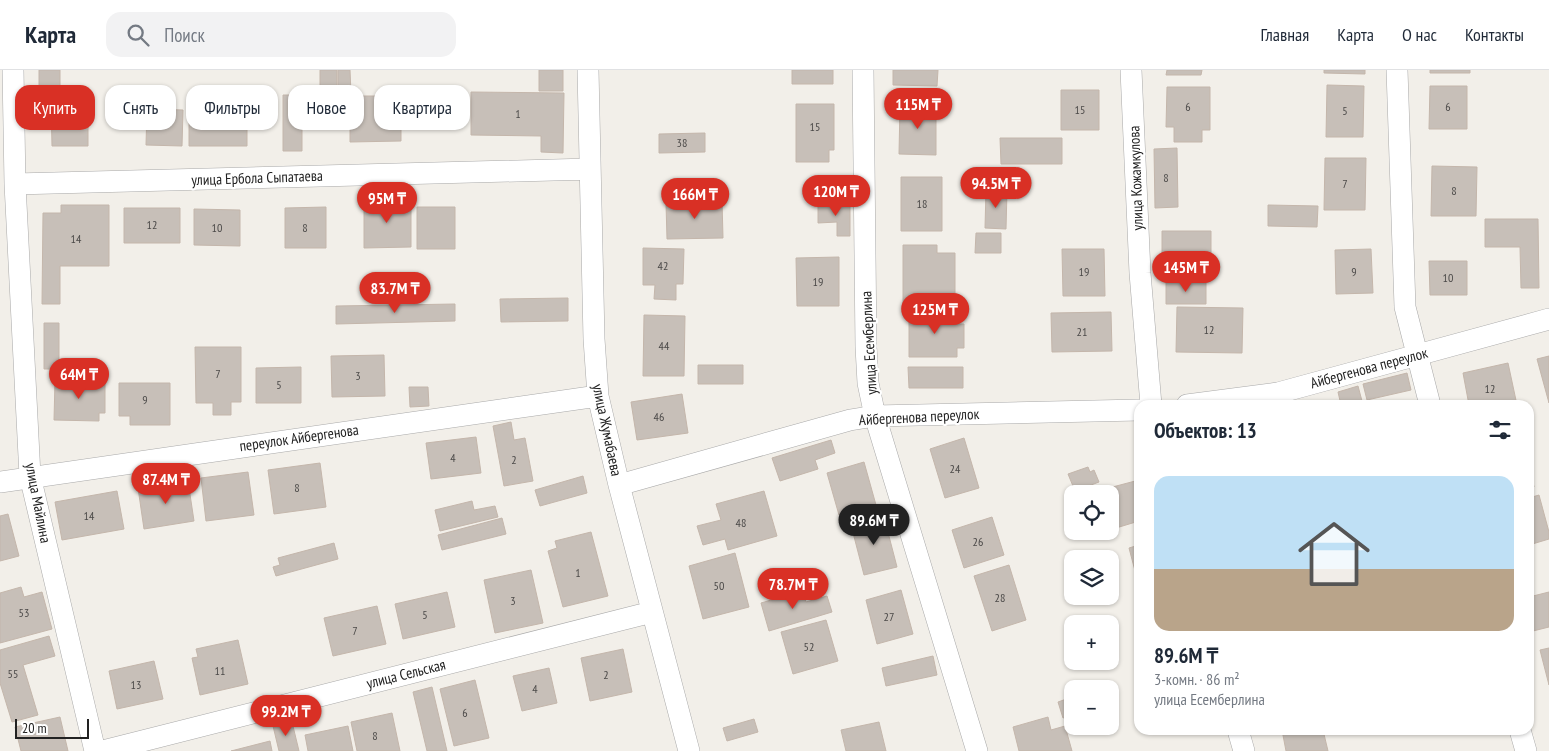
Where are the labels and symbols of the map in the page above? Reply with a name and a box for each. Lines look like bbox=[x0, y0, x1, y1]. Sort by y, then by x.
pin: 115M ₸ bbox=[877, 88, 959, 130]
house number: 6 bbox=[1185, 99, 1191, 114]
house number: 6 bbox=[1445, 99, 1451, 114]
house number: 15 bbox=[1075, 102, 1085, 117]
house number: 5 bbox=[1342, 103, 1348, 118]
house number: 1 bbox=[515, 106, 521, 121]
house number: 15 bbox=[810, 119, 820, 134]
street label: улица Кожамкулова bbox=[1124, 125, 1147, 231]
house number: 38 bbox=[677, 135, 687, 150]
street label: улица Ербола Сыпатаева bbox=[191, 166, 323, 189]
pin: 94.5M ₸ bbox=[950, 166, 1042, 209]
house number: 8 bbox=[1163, 170, 1169, 185]
pin: 120M ₸ bbox=[795, 174, 877, 217]
house number: 7 bbox=[1342, 176, 1348, 191]
pin: 166M ₸ bbox=[654, 178, 736, 220]
pin: 95M ₸ bbox=[352, 182, 422, 224]
house number: 8 bbox=[1451, 183, 1457, 198]
house number: 18 bbox=[917, 196, 927, 211]
house number: 12 bbox=[147, 217, 157, 232]
house number: 10 bbox=[212, 220, 222, 235]
house number: 8 bbox=[302, 220, 308, 235]
house number: 14 bbox=[71, 231, 82, 246]
pin: 145M ₸ bbox=[1145, 250, 1227, 293]
house number: 42 bbox=[658, 258, 668, 273]
house number: 19 bbox=[1079, 264, 1089, 279]
house number: 9 bbox=[1351, 264, 1357, 279]
house number: 10 bbox=[1443, 270, 1453, 285]
pin: 83.7M ₸ bbox=[349, 272, 441, 314]
house number: 19 bbox=[813, 274, 823, 289]
street label: улица Есемберлина bbox=[856, 291, 881, 395]
pin: 125M ₸ bbox=[894, 292, 976, 335]
house number: 12 bbox=[1204, 322, 1214, 337]
house number: 21 bbox=[1077, 324, 1087, 339]
house number: 44 bbox=[659, 338, 670, 353]
street label: Айбергенова переулок bbox=[1308, 343, 1430, 392]
pin: 64M ₸ bbox=[44, 358, 114, 400]
house number: 7 bbox=[215, 366, 221, 381]
house number: 3 bbox=[355, 368, 361, 383]
house number: 5 bbox=[276, 377, 282, 392]
house number: 12 bbox=[1485, 381, 1495, 396]
street label: улица Жумабаева bbox=[588, 382, 627, 478]
house number: 9 bbox=[142, 392, 148, 407]
street label: Айбергенова переулок bbox=[858, 404, 980, 429]
house number: 46 bbox=[654, 409, 664, 424]
street label: переулок Айбергенова bbox=[238, 420, 360, 455]
house number: 4 bbox=[450, 450, 456, 465]
house number: 2 bbox=[511, 452, 517, 467]
street label: улица Майлина bbox=[21, 461, 56, 545]
house number: 24 bbox=[950, 461, 961, 476]
pin: 87.4M ₸ bbox=[120, 462, 212, 505]
house number: 8 bbox=[294, 480, 300, 495]
pin: 89.6M ₸ bbox=[828, 504, 920, 546]
house number: 14 bbox=[84, 508, 95, 523]
house number: 48 bbox=[736, 515, 746, 530]
house number: 26 bbox=[973, 534, 983, 549]
house number: 1 bbox=[575, 565, 581, 580]
pin: 78.7M ₸ bbox=[747, 568, 839, 610]
house number: 50 bbox=[714, 578, 724, 593]
house number: 28 bbox=[995, 590, 1005, 605]
house number: 3 bbox=[510, 593, 516, 608]
house number: 53 bbox=[19, 605, 29, 620]
house number: 5 bbox=[422, 607, 428, 622]
house number: 27 bbox=[884, 609, 894, 624]
house number: 7 bbox=[352, 623, 358, 638]
house number: 52 bbox=[804, 639, 814, 654]
street label: улица Сельская bbox=[364, 654, 448, 693]
house number: 11 bbox=[215, 663, 225, 678]
house number: 55 bbox=[8, 666, 18, 681]
house number: 2 bbox=[603, 667, 609, 682]
house number: 13 bbox=[131, 677, 141, 692]
house number: 4 bbox=[532, 681, 538, 696]
pin: 99.2M ₸ bbox=[240, 694, 332, 737]
house number: 6 bbox=[462, 705, 468, 720]
scale bar bbox=[15, 716, 89, 739]
house number: 8 bbox=[372, 728, 378, 743]

